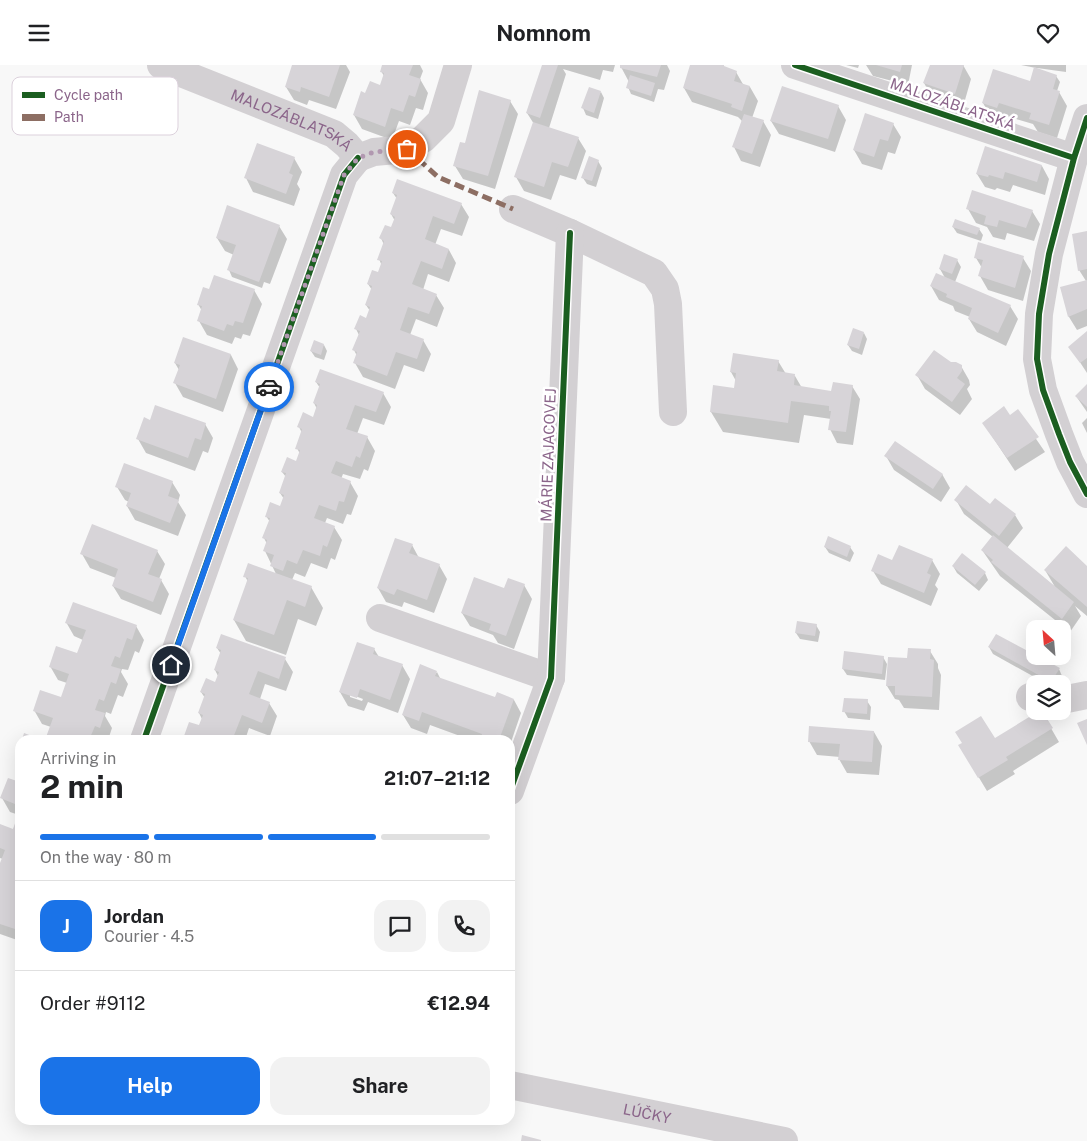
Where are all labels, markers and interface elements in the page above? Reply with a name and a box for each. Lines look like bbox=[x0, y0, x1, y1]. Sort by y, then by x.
icon: menu bbox=[25, 19, 53, 47]
icon: heart bbox=[1034, 19, 1062, 47]
text: Nomnom bbox=[496, 20, 591, 46]
street label: MALOZÁBLATSKÁ bbox=[888, 75, 1018, 134]
legend bbox=[12, 77, 178, 135]
street label: MALOZÁBLATSKÁ bbox=[229, 85, 356, 155]
text: Cycle path bbox=[54, 87, 123, 103]
text: Path bbox=[54, 109, 84, 125]
pin bbox=[386, 128, 428, 170]
icon: bag bbox=[393, 135, 421, 163]
courier bbox=[244, 362, 294, 412]
icon: car bbox=[255, 373, 283, 401]
street label: MÁRIE ZAJACOVEJ bbox=[537, 388, 559, 522]
north arrow bbox=[1026, 620, 1071, 665]
map controls bbox=[1026, 620, 1071, 720]
pin bbox=[150, 644, 192, 686]
icon: home bbox=[157, 651, 185, 679]
button: layers bbox=[1026, 675, 1071, 720]
text: Arriving in bbox=[40, 749, 116, 768]
text: 21:07–21:12 bbox=[384, 767, 490, 789]
text: 2 min bbox=[40, 768, 124, 805]
text: On the way · 80 m bbox=[40, 848, 171, 867]
button: chat bbox=[374, 900, 426, 952]
button: phone bbox=[438, 900, 490, 952]
text: Jordan bbox=[104, 905, 164, 927]
text: J bbox=[62, 915, 70, 937]
text: Courier · 4.5 bbox=[104, 927, 194, 946]
text: Order #9112 bbox=[40, 992, 145, 1014]
text: €12.94 bbox=[427, 992, 490, 1014]
button: Help bbox=[40, 1057, 260, 1115]
button: Share bbox=[270, 1057, 490, 1115]
street label: LÚČKY bbox=[622, 1100, 673, 1126]

